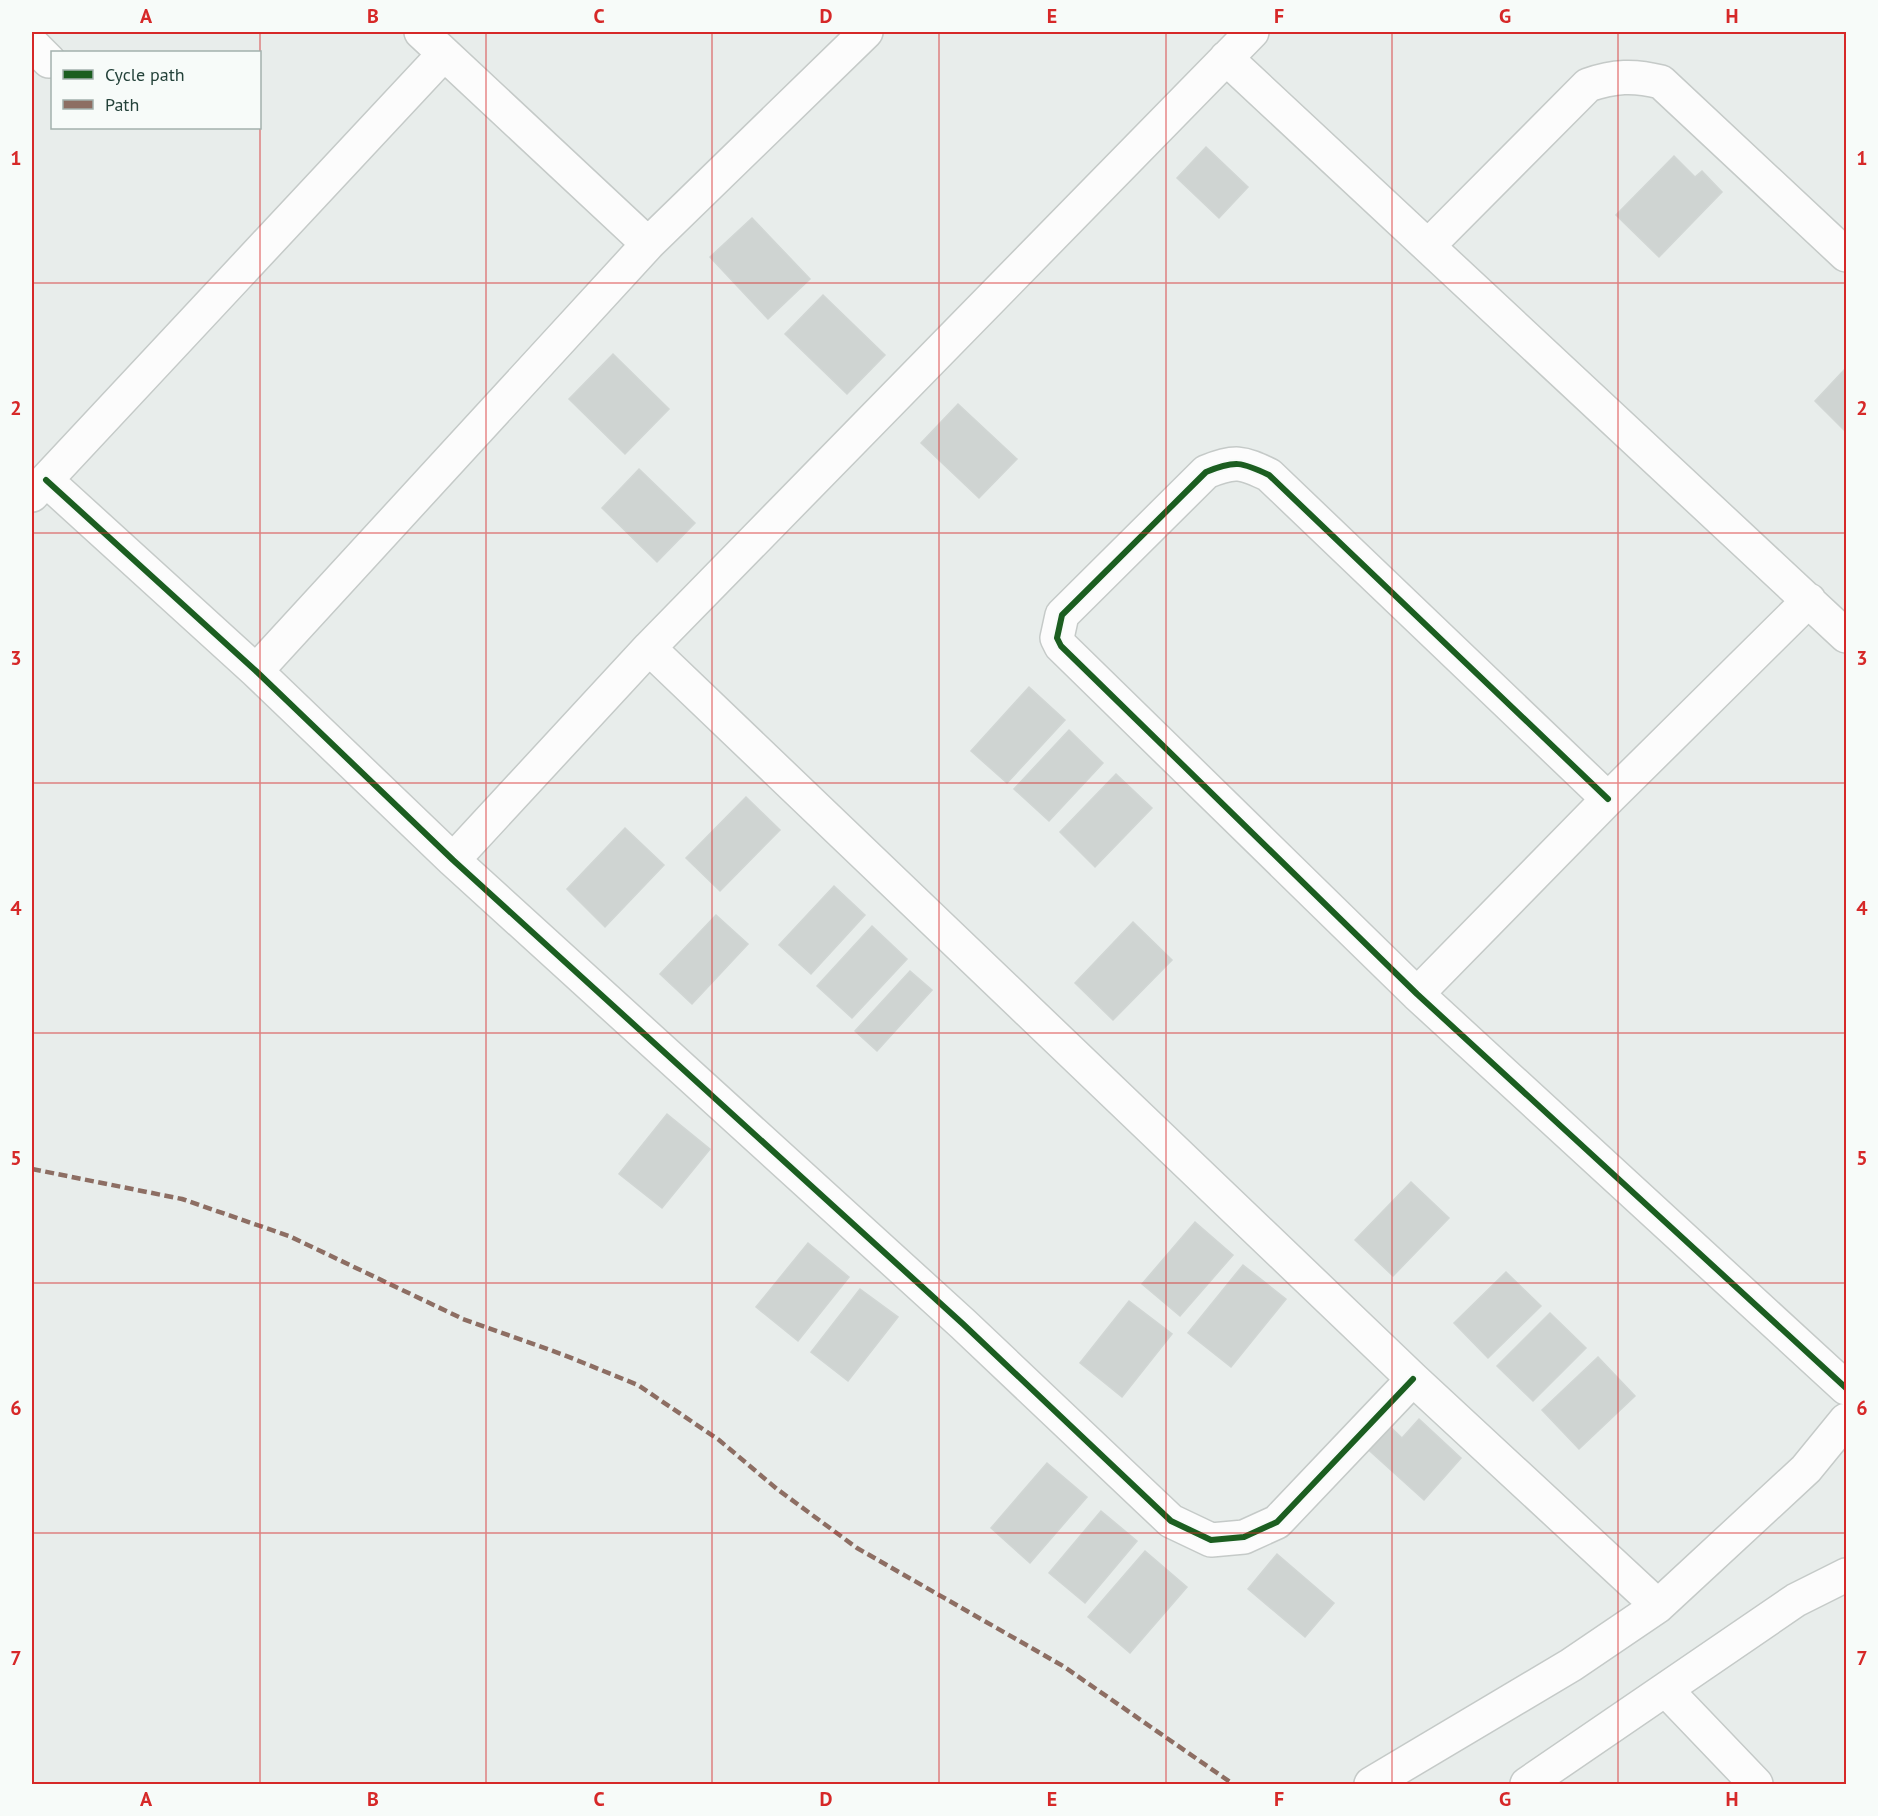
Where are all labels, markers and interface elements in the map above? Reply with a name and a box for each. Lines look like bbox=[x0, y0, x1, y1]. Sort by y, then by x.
text: A bbox=[140, 3, 153, 29]
text: B bbox=[367, 3, 379, 29]
text: C bbox=[593, 3, 605, 29]
text: D bbox=[820, 3, 833, 29]
text: E bbox=[1047, 3, 1057, 29]
text: F bbox=[1274, 3, 1284, 29]
text: G bbox=[1499, 3, 1511, 29]
text: H bbox=[1725, 3, 1739, 29]
legend bbox=[51, 51, 261, 129]
text: Cycle path bbox=[105, 63, 185, 86]
text: Path bbox=[105, 93, 139, 116]
text: 1 bbox=[10, 145, 22, 171]
text: 1 bbox=[1856, 145, 1868, 171]
text: 2 bbox=[10, 395, 22, 421]
text: 2 bbox=[1856, 395, 1868, 421]
text: 3 bbox=[10, 645, 22, 671]
text: 3 bbox=[1856, 645, 1868, 671]
text: 4 bbox=[10, 895, 22, 921]
text: 4 bbox=[1856, 895, 1868, 921]
text: 5 bbox=[10, 1145, 22, 1171]
text: 5 bbox=[1856, 1145, 1868, 1171]
text: 6 bbox=[10, 1395, 22, 1421]
text: 6 bbox=[1856, 1395, 1868, 1421]
text: 7 bbox=[10, 1645, 22, 1671]
text: 7 bbox=[1856, 1645, 1868, 1671]
text: A bbox=[140, 1786, 153, 1812]
text: B bbox=[367, 1786, 379, 1812]
text: C bbox=[593, 1786, 605, 1812]
text: D bbox=[820, 1786, 833, 1812]
text: E bbox=[1047, 1786, 1057, 1812]
text: F bbox=[1274, 1786, 1284, 1812]
text: G bbox=[1499, 1786, 1511, 1812]
text: H bbox=[1725, 1786, 1739, 1812]

